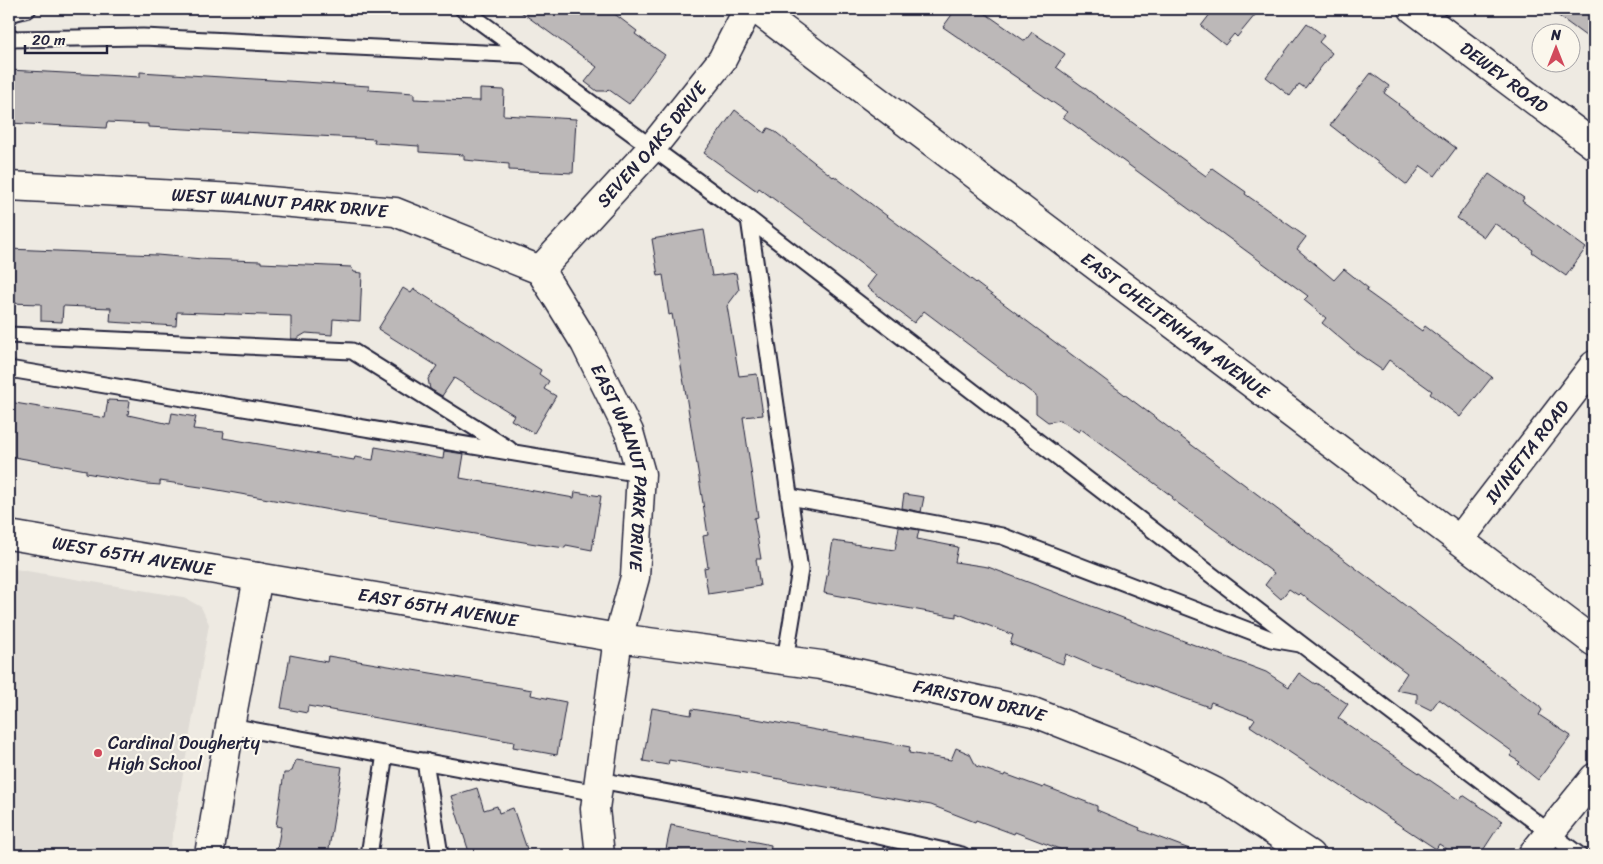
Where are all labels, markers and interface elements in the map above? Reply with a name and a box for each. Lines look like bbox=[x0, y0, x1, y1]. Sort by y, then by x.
scale bar bbox=[25, 22, 108, 54]
north arrow bbox=[1530, 22, 1580, 72]
text: N bbox=[1550, 23, 1561, 48]
text: 20 m bbox=[32, 27, 66, 53]
street label: DEWEY ROAD bbox=[1453, 33, 1556, 122]
street label: SEVEN OAKS DRIVE bbox=[588, 74, 716, 215]
street label: WEST WALNUT PARK DRIVE bbox=[171, 179, 390, 227]
street label: EAST CHELTENHAM AVENUE bbox=[1074, 243, 1277, 408]
street label: EAST WALNUT PARK DRIVE bbox=[582, 358, 657, 573]
street label: IVINETTA ROAD bbox=[1476, 393, 1578, 512]
street label: WEST 65TH AVENUE bbox=[50, 527, 218, 586]
street label: EAST 65TH AVENUE bbox=[356, 578, 521, 637]
street label: FARISTON DRIVE bbox=[910, 670, 1052, 732]
place label: Cardinal Dougherty High School bbox=[108, 727, 261, 780]
marker: Cardinal Dougherty High School bbox=[92, 747, 104, 759]

